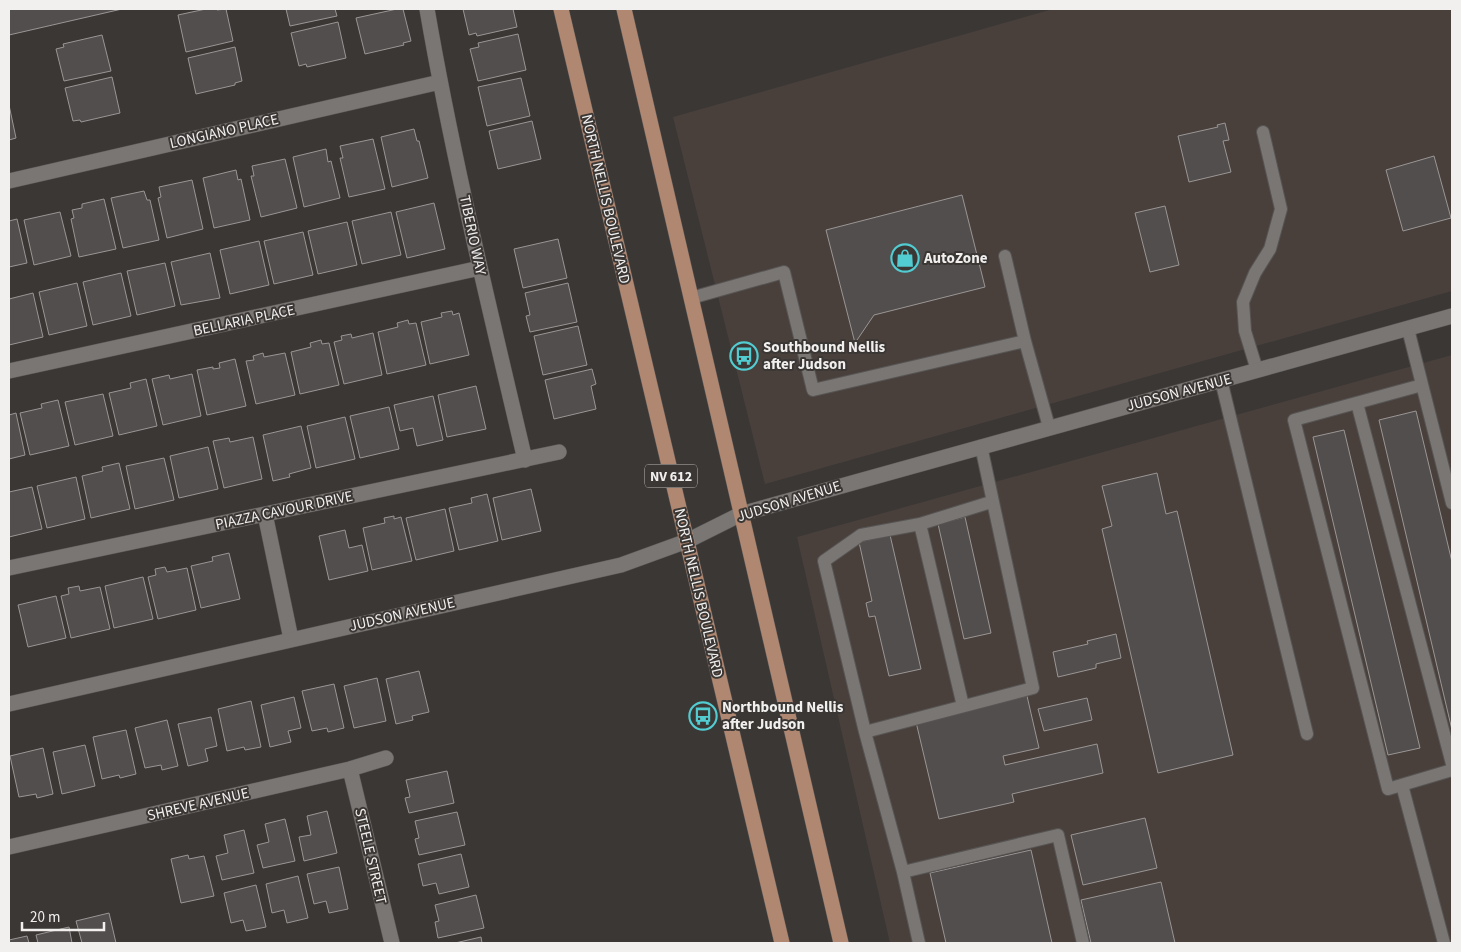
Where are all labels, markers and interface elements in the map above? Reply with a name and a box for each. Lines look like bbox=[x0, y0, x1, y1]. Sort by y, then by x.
street label: LONGIANO PLACE bbox=[168, 109, 281, 154]
street label: NORTH NELLIS BOULEVARD bbox=[576, 112, 635, 286]
street label: TIBERIO WAY bbox=[454, 193, 491, 278]
shop icon: AutoZone bbox=[890, 243, 920, 273]
place label: AutoZone bbox=[923, 248, 988, 269]
street label: BELLARIA PLACE bbox=[191, 299, 297, 342]
place label: Southbound Nellis after Judson bbox=[763, 337, 886, 375]
bus stop icon: Southbound Nellis after Judson bbox=[729, 341, 759, 371]
street label: JUDSON AVENUE bbox=[1124, 368, 1234, 417]
road number: NV 612 bbox=[645, 464, 697, 488]
street label: JUDSON AVENUE bbox=[735, 476, 844, 527]
street label: PIAZZA CAVOUR DRIVE bbox=[213, 486, 355, 535]
street label: NORTH NELLIS BOULEVARD bbox=[669, 506, 728, 680]
street label: JUDSON AVENUE bbox=[347, 592, 457, 637]
place label: Northbound Nellis after Judson bbox=[722, 697, 844, 735]
bus stop icon: Northbound Nellis after Judson bbox=[688, 701, 718, 731]
street label: SHREVE AVENUE bbox=[145, 783, 251, 826]
street label: STEELE STREET bbox=[349, 806, 392, 906]
scale bar bbox=[22, 900, 105, 932]
text: 20 m bbox=[30, 907, 60, 928]

